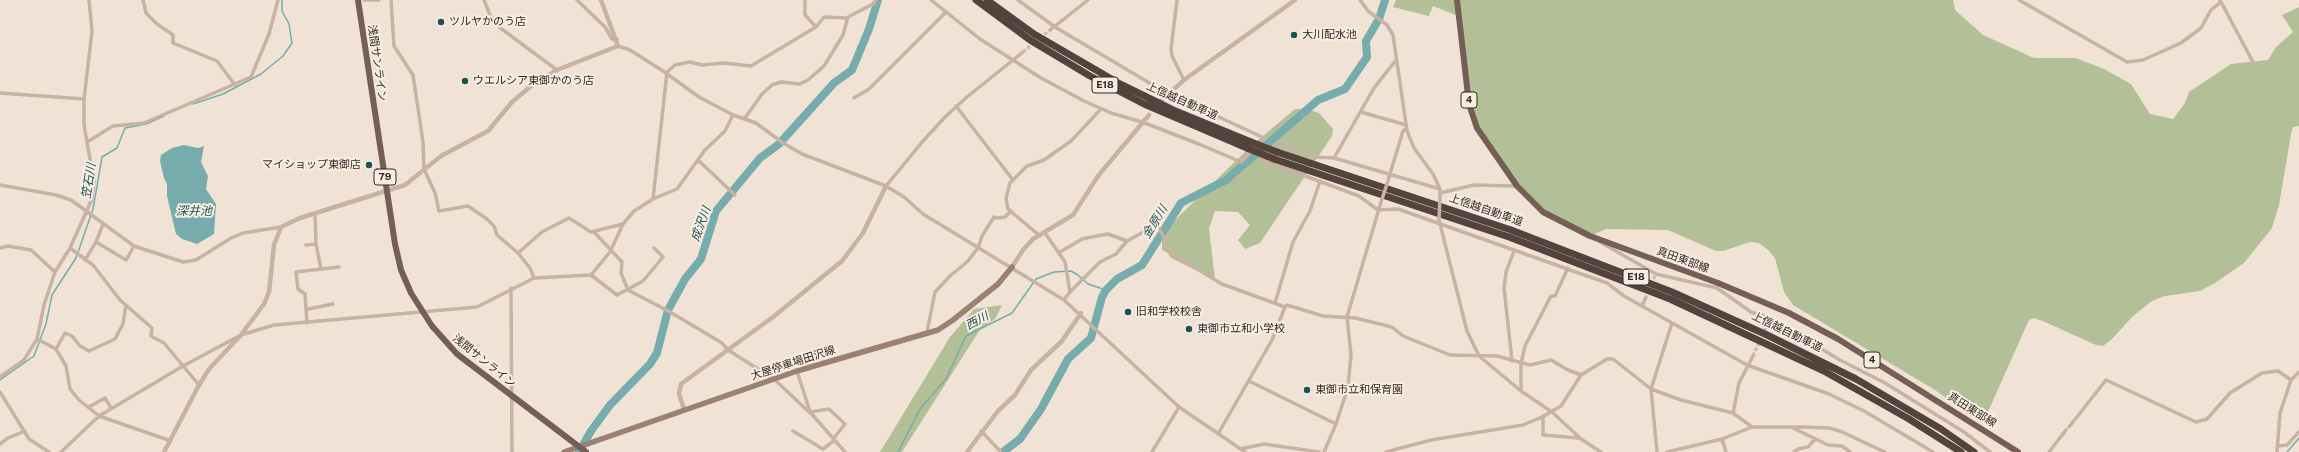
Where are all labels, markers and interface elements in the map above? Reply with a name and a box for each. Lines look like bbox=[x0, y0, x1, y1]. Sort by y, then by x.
place label: ツルヤかのう店 bbox=[449, 15, 526, 29]
marker: ツルヤかのう店 bbox=[436, 17, 446, 27]
street label: 浅間サンライン bbox=[365, 24, 389, 102]
place label: 大川配水池 bbox=[1302, 28, 1357, 42]
marker: 大川配水池 bbox=[1289, 30, 1299, 40]
place label: ウエルシア東御かのう店 bbox=[473, 74, 594, 88]
marker: ウエルシア東御かのう店 bbox=[460, 76, 470, 86]
road number: E18 bbox=[1092, 77, 1118, 93]
street label: 上信越自動車道 bbox=[1144, 79, 1220, 123]
road number: 4 bbox=[1461, 92, 1477, 108]
place label: マイショップ東御店 bbox=[262, 158, 361, 172]
marker: マイショップ東御店 bbox=[364, 160, 374, 170]
water label: 笠石川 bbox=[79, 162, 99, 200]
road number: 79 bbox=[374, 169, 396, 185]
street label: 上信越自動車道 bbox=[1447, 191, 1525, 229]
water label: 金原川 bbox=[1139, 203, 1171, 241]
water label: 深井池 bbox=[176, 204, 212, 218]
water label: 成沢川 bbox=[688, 205, 714, 243]
street label: 真田東部線 bbox=[1655, 244, 1711, 276]
road number: E18 bbox=[1623, 269, 1649, 285]
place label: 旧和学校校舎 bbox=[1136, 305, 1202, 319]
marker: 旧和学校校舎 bbox=[1123, 307, 1133, 317]
water label: 西川 bbox=[963, 309, 991, 333]
street label: 上信越自動車道 bbox=[1750, 309, 1824, 355]
place label: 東御市立和小学校 bbox=[1197, 322, 1285, 336]
marker: 東御市立和小学校 bbox=[1184, 324, 1194, 334]
street label: 浅間サンライン bbox=[450, 332, 518, 390]
street label: 大屋停車場田沢線 bbox=[749, 343, 837, 383]
road number: 4 bbox=[1864, 352, 1880, 368]
place label: 東御市立和保育園 bbox=[1315, 383, 1403, 397]
marker: 東御市立和保育園 bbox=[1302, 385, 1312, 395]
street label: 真田東部線 bbox=[1945, 390, 1999, 430]

